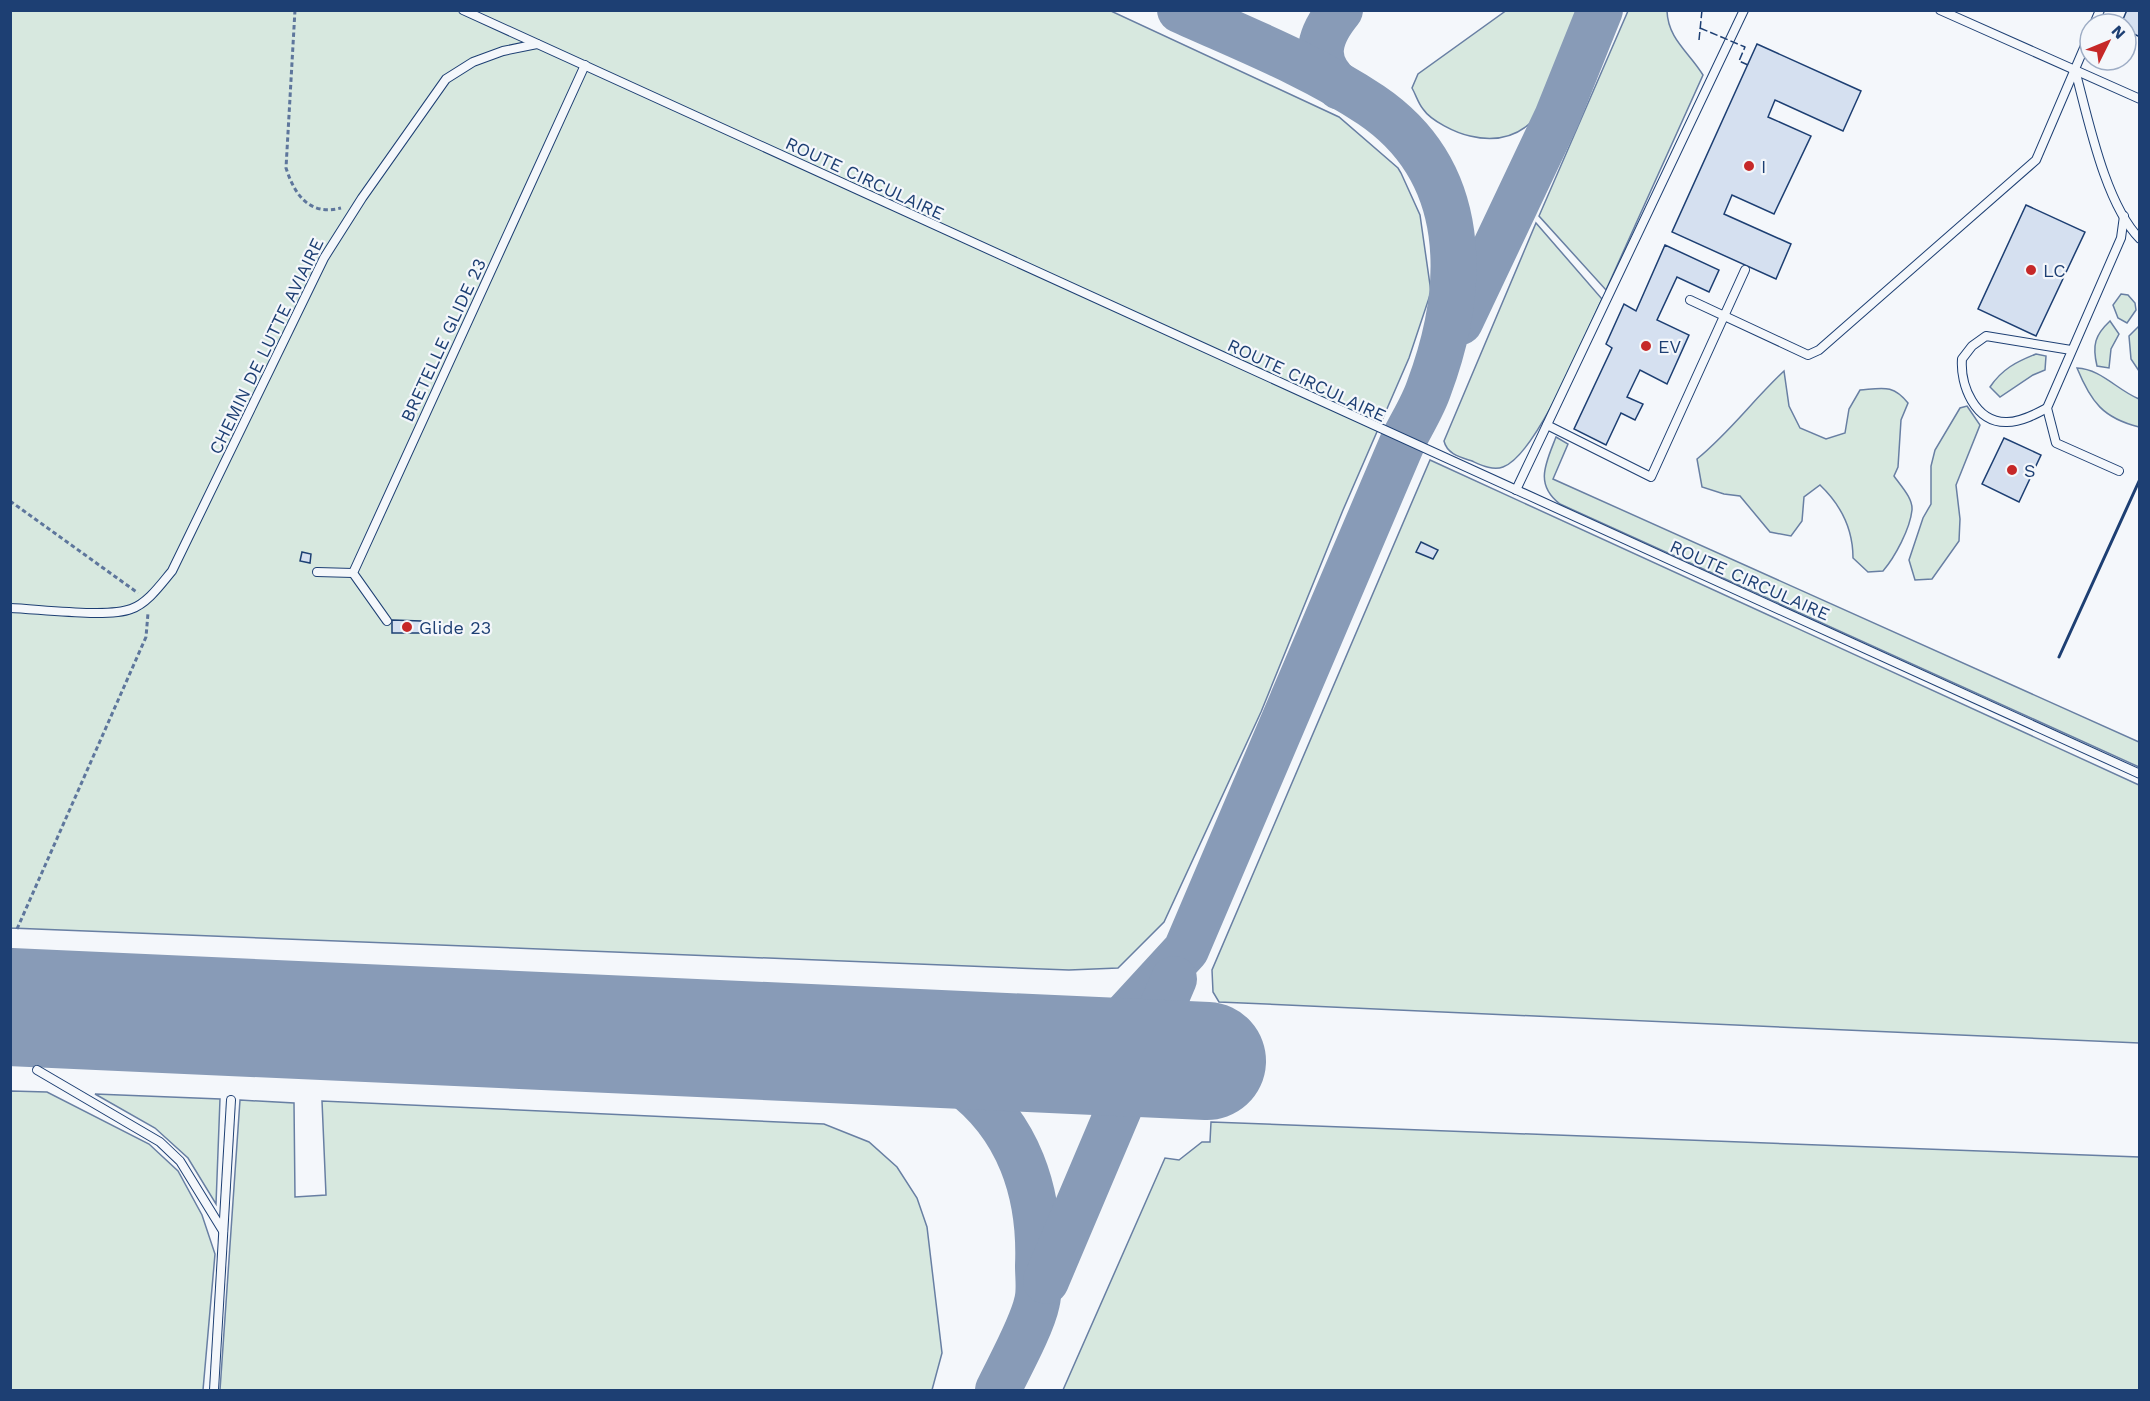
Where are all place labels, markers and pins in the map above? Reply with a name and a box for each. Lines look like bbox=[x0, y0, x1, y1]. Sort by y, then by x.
place label: I bbox=[1761, 156, 1766, 177]
marker: I bbox=[1742, 159, 1756, 173]
place label: LC bbox=[2043, 260, 2066, 281]
marker: LC bbox=[2024, 263, 2038, 277]
place label: EV bbox=[1658, 336, 1681, 357]
marker: EV bbox=[1639, 339, 1653, 353]
place label: S bbox=[2024, 460, 2036, 481]
marker: S bbox=[2005, 463, 2019, 477]
place label: Glide 23 bbox=[419, 617, 491, 638]
marker: Glide 23 bbox=[400, 620, 414, 634]

